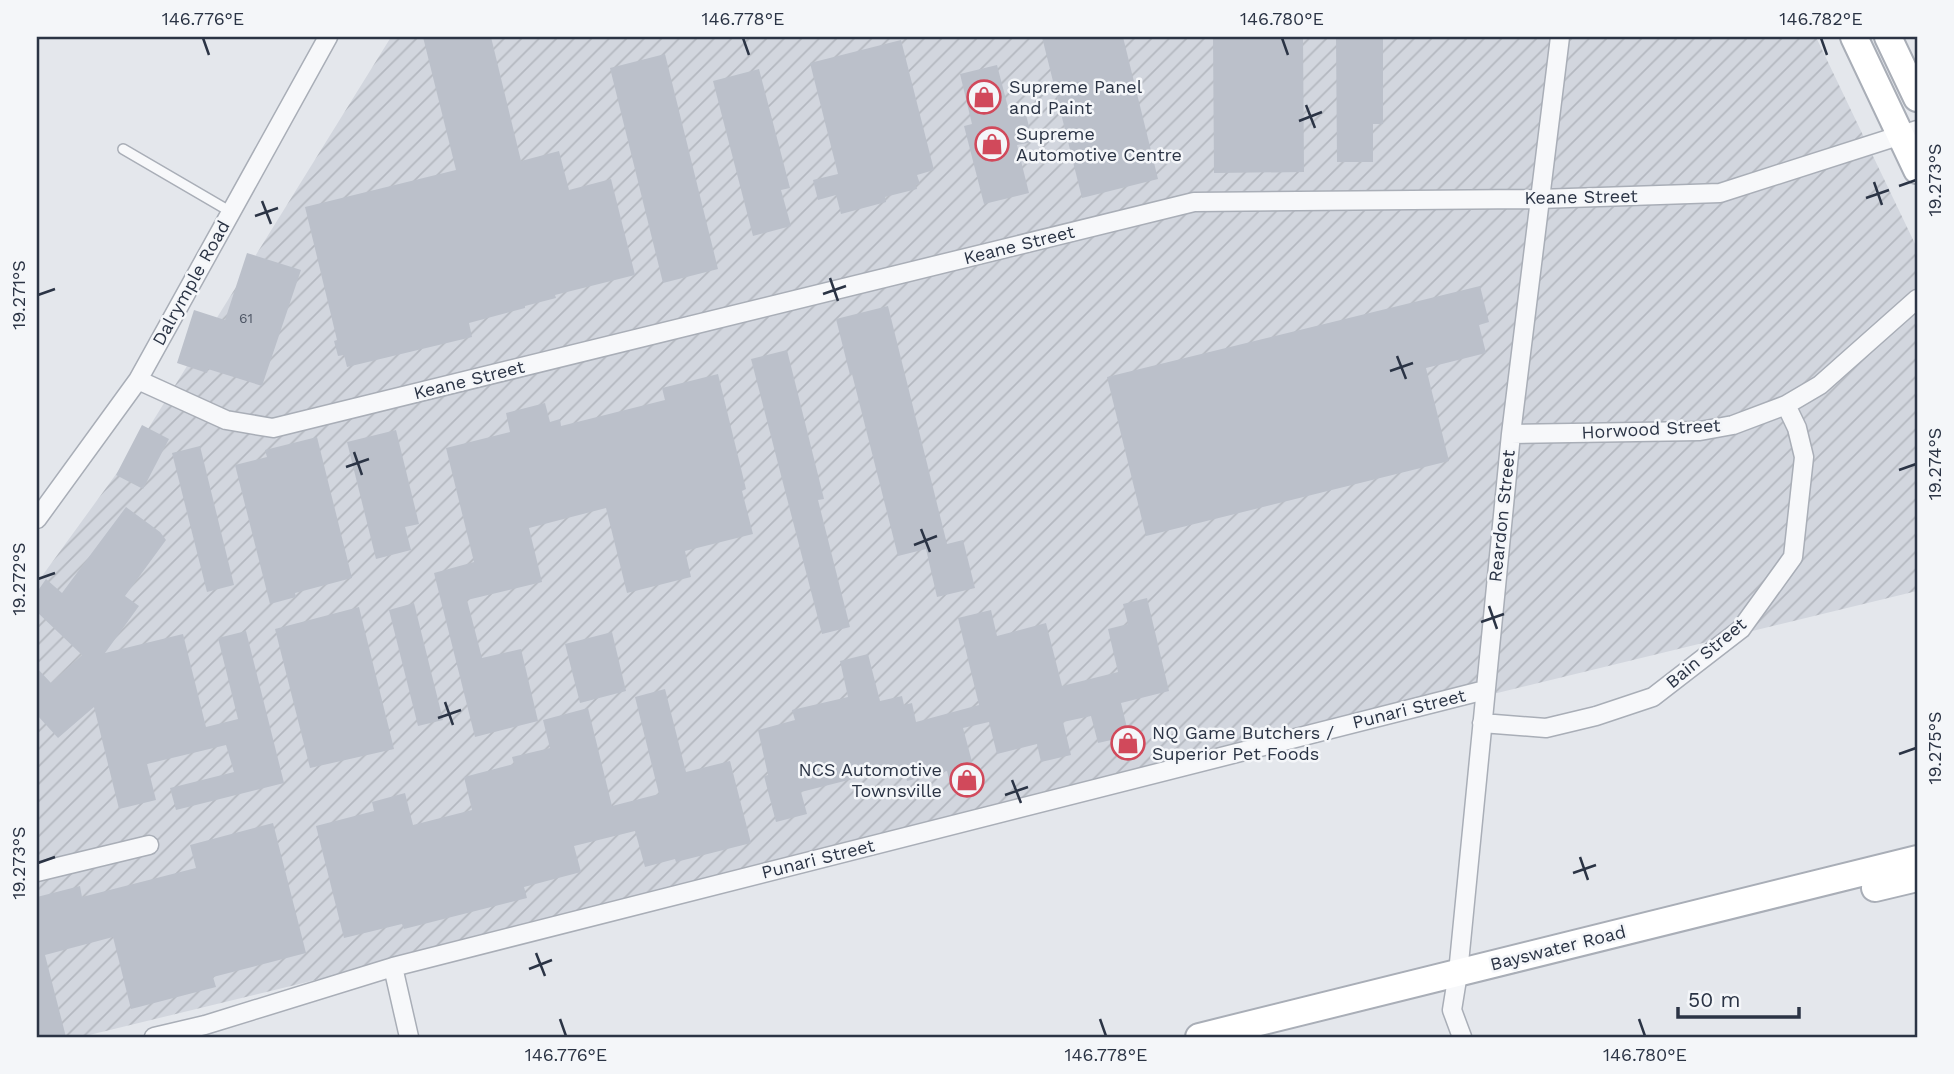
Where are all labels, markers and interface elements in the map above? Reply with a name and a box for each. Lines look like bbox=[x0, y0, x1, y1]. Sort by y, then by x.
text: 146.776°E bbox=[162, 8, 244, 29]
text: 146.778°E bbox=[702, 8, 784, 29]
text: 146.780°E bbox=[1240, 8, 1324, 29]
text: 146.782°E bbox=[1779, 8, 1863, 29]
place label: Supreme Panel and Paint bbox=[1009, 76, 1143, 118]
shop icon: Supreme Panel and Paint bbox=[965, 78, 1003, 116]
place label: Supreme Automotive Centre bbox=[1016, 123, 1182, 165]
shop icon: Supreme Automotive Centre bbox=[973, 125, 1011, 163]
text: 19.273°S bbox=[1924, 143, 1945, 217]
street label: Keane Street bbox=[1524, 185, 1638, 208]
street label: Dalrymple Road bbox=[148, 217, 234, 349]
street label: Keane Street bbox=[961, 220, 1077, 268]
text: 19.271°S bbox=[8, 260, 29, 330]
house number: 61 bbox=[239, 310, 253, 326]
street label: Keane Street bbox=[411, 355, 527, 403]
street label: Horwood Street bbox=[1581, 414, 1721, 443]
text: 19.274°S bbox=[1924, 428, 1945, 500]
street label: Reardon Street bbox=[1484, 448, 1519, 583]
text: 19.272°S bbox=[8, 542, 29, 616]
street label: Bain Street bbox=[1661, 613, 1750, 692]
street label: Punari Street bbox=[1350, 684, 1468, 733]
text: 19.275°S bbox=[1924, 711, 1945, 785]
place label: NQ Game Butchers / Superior Pet Foods bbox=[1152, 722, 1334, 764]
shop icon: NQ Game Butchers / Superior Pet Foods bbox=[1109, 724, 1147, 762]
place label: NCS Automotive Townsville bbox=[798, 759, 942, 801]
shop icon: NCS Automotive Townsville bbox=[948, 761, 986, 799]
text: 19.273°S bbox=[8, 826, 29, 900]
street label: Punari Street bbox=[759, 834, 877, 883]
street label: Bayswater Road bbox=[1488, 921, 1628, 975]
scale bar bbox=[1678, 976, 1798, 1020]
text: 50 m bbox=[1688, 987, 1740, 1012]
text: 146.776°E bbox=[525, 1044, 607, 1065]
text: 146.778°E bbox=[1065, 1044, 1147, 1065]
text: 146.780°E bbox=[1603, 1044, 1687, 1065]

